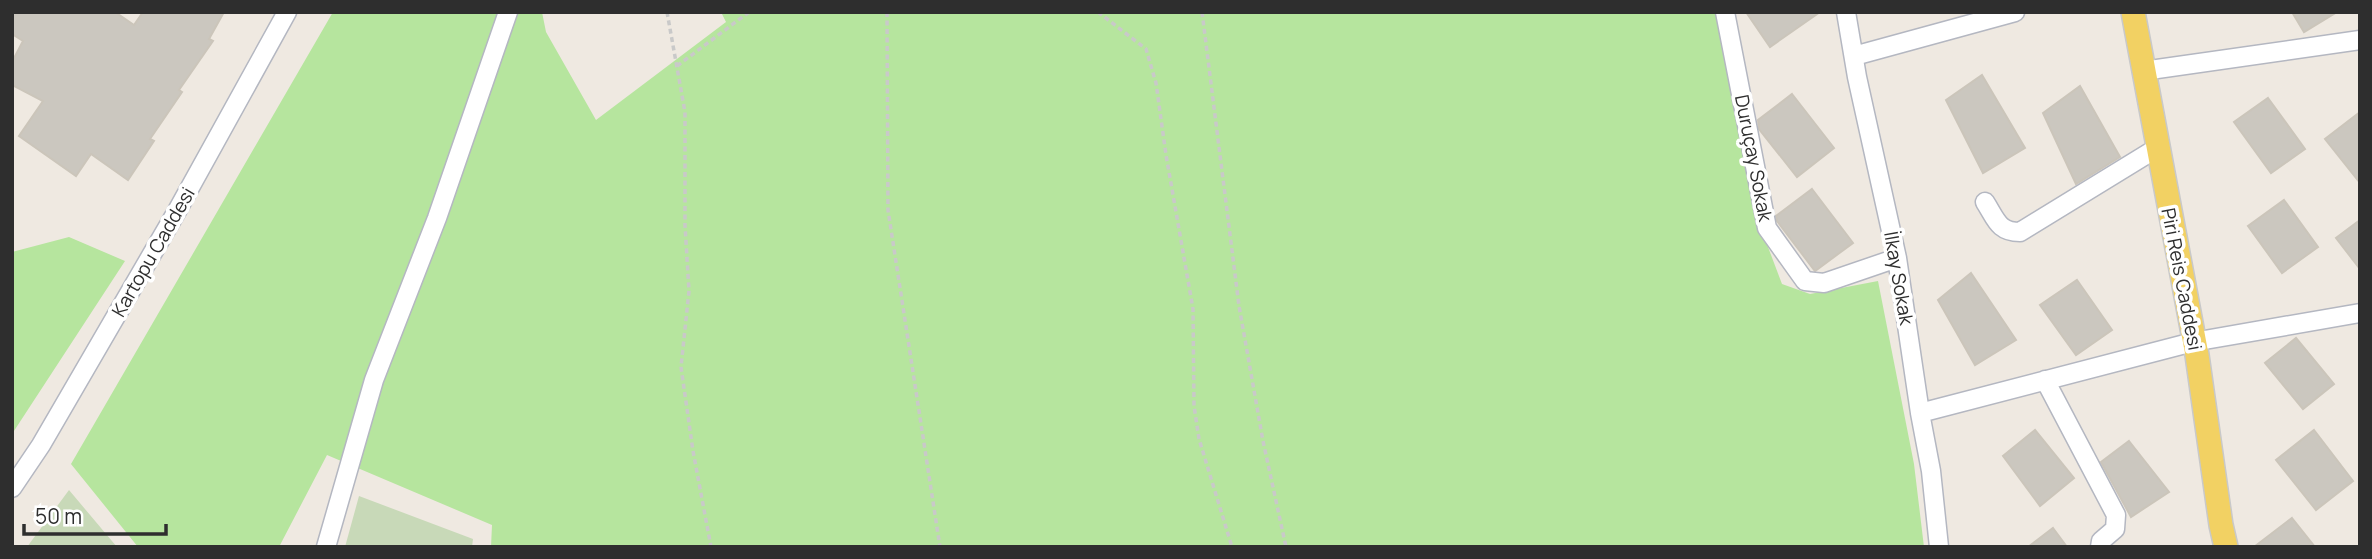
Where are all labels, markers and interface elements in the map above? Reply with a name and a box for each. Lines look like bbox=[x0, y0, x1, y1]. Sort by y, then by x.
street label: Duruçay Sokak bbox=[1729, 92, 1779, 224]
street label: Kartopu Caddesi bbox=[105, 182, 201, 322]
street label: Piri Reis Caddesi bbox=[2155, 206, 2209, 352]
street label: İlkay Sokak bbox=[1878, 229, 1920, 327]
scale bar bbox=[24, 492, 166, 536]
text: 50 m bbox=[35, 502, 82, 530]

